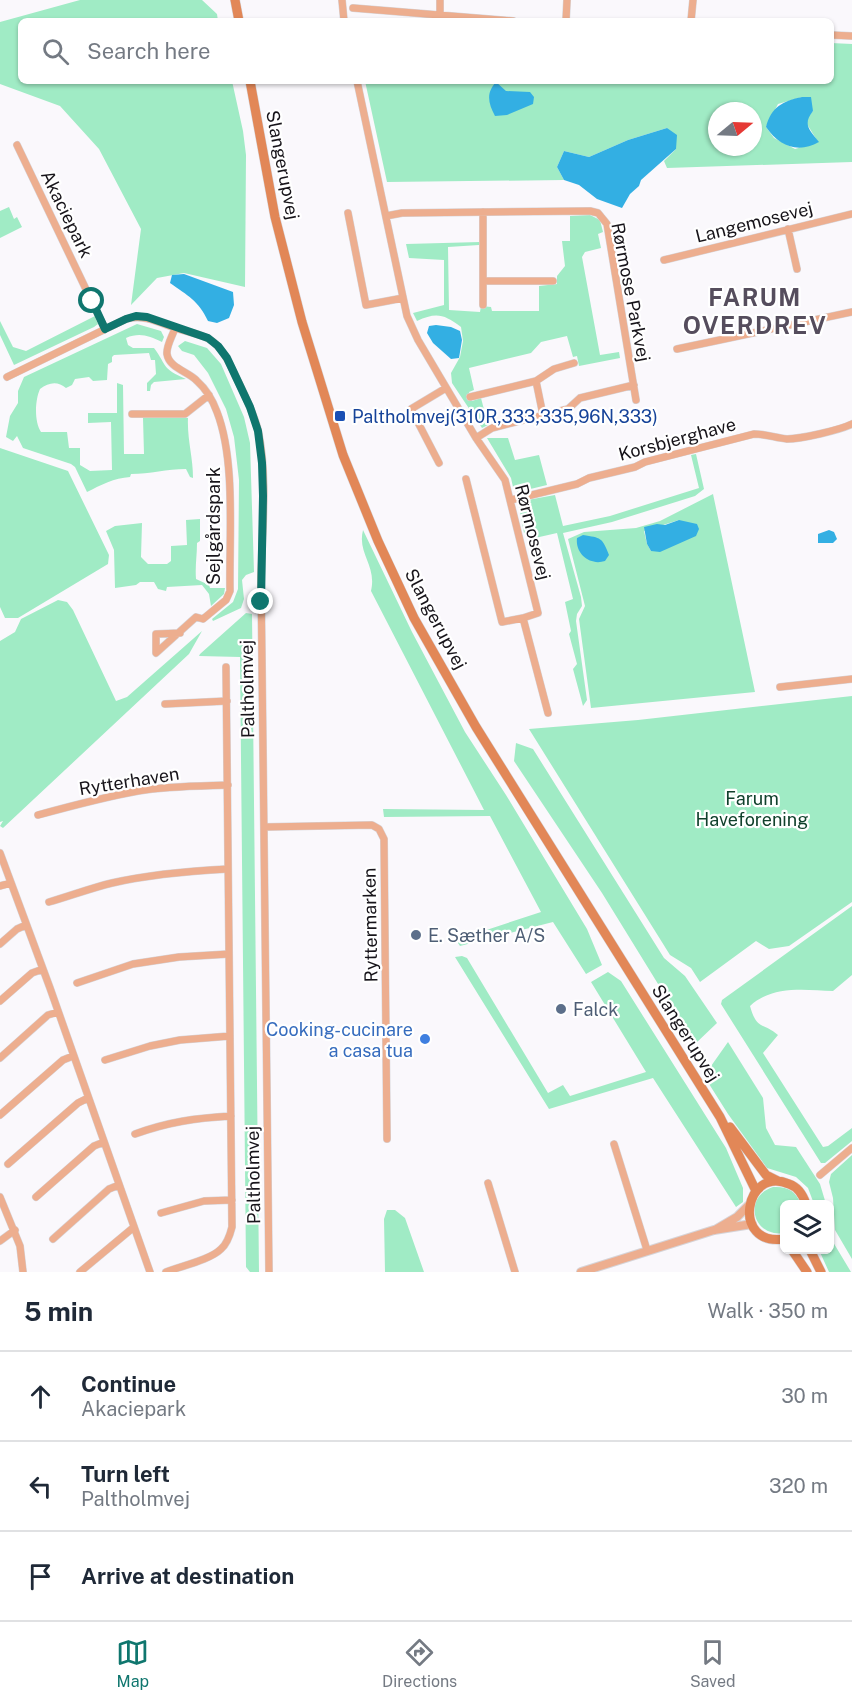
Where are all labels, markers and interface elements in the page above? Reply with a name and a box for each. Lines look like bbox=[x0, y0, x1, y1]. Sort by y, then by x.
search box bbox=[18, 18, 834, 84]
icon: search bbox=[39, 35, 72, 68]
text: Search here bbox=[87, 38, 211, 64]
north arrow bbox=[708, 102, 762, 156]
street label: Slangerupvej bbox=[262, 109, 304, 221]
street label: Akaciepark bbox=[37, 167, 97, 261]
street label: Langemosevej bbox=[693, 197, 815, 247]
street label: Rørmose Parkvej bbox=[607, 221, 655, 363]
district label: FARUM OVERDREV bbox=[683, 283, 827, 339]
route start bbox=[78, 287, 104, 313]
place label: Paltholmvej(310R,333,335,96N,333) bbox=[352, 406, 658, 427]
marker: Paltholmvej(310R,333,335,96N,333) bbox=[333, 409, 347, 423]
street label: Korsbjerghave bbox=[616, 413, 738, 465]
street label: Sejlgårdspark bbox=[203, 467, 224, 585]
street label: Rørmosevej bbox=[511, 482, 555, 582]
street label: Slangerupvej bbox=[401, 565, 471, 673]
route end bbox=[247, 588, 273, 614]
street label: Paltholmvej bbox=[236, 640, 258, 738]
street label: Rytterhaven bbox=[77, 763, 181, 799]
park label: Farum Haveforening bbox=[696, 788, 808, 830]
street label: Ryttermarken bbox=[359, 867, 381, 983]
place label: E. Sæther A/S bbox=[428, 925, 545, 946]
marker: E. Sæther A/S bbox=[409, 928, 423, 942]
street label: Slangerupvej bbox=[648, 980, 724, 1086]
place label: Falck bbox=[573, 999, 618, 1020]
marker: Falck bbox=[554, 1002, 568, 1016]
place label: Cooking-cucinare a casa tua bbox=[266, 1019, 413, 1061]
marker: Cooking-cucinare a casa tua bbox=[418, 1032, 432, 1046]
street label: Paltholmvej bbox=[242, 1126, 264, 1224]
map controls bbox=[780, 1200, 834, 1254]
button: layers bbox=[780, 1200, 834, 1254]
text: 5 min bbox=[24, 1296, 93, 1327]
text: Walk · 350 m bbox=[708, 1299, 828, 1323]
text: Continue bbox=[81, 1371, 176, 1397]
icon: ahead bbox=[24, 1380, 57, 1413]
text: 30 m bbox=[781, 1384, 828, 1408]
text: Akaciepark bbox=[81, 1397, 186, 1421]
text: Turn left bbox=[81, 1461, 170, 1487]
icon: left bbox=[24, 1470, 57, 1503]
text: 320 m bbox=[769, 1474, 828, 1498]
text: Paltholmvej bbox=[81, 1487, 190, 1511]
icon: arrive bbox=[24, 1560, 57, 1593]
text: Arrive at destination bbox=[81, 1563, 294, 1589]
tab: Map bbox=[116, 1636, 149, 1691]
tab: Directions bbox=[382, 1636, 457, 1691]
tab: Saved bbox=[690, 1636, 736, 1691]

